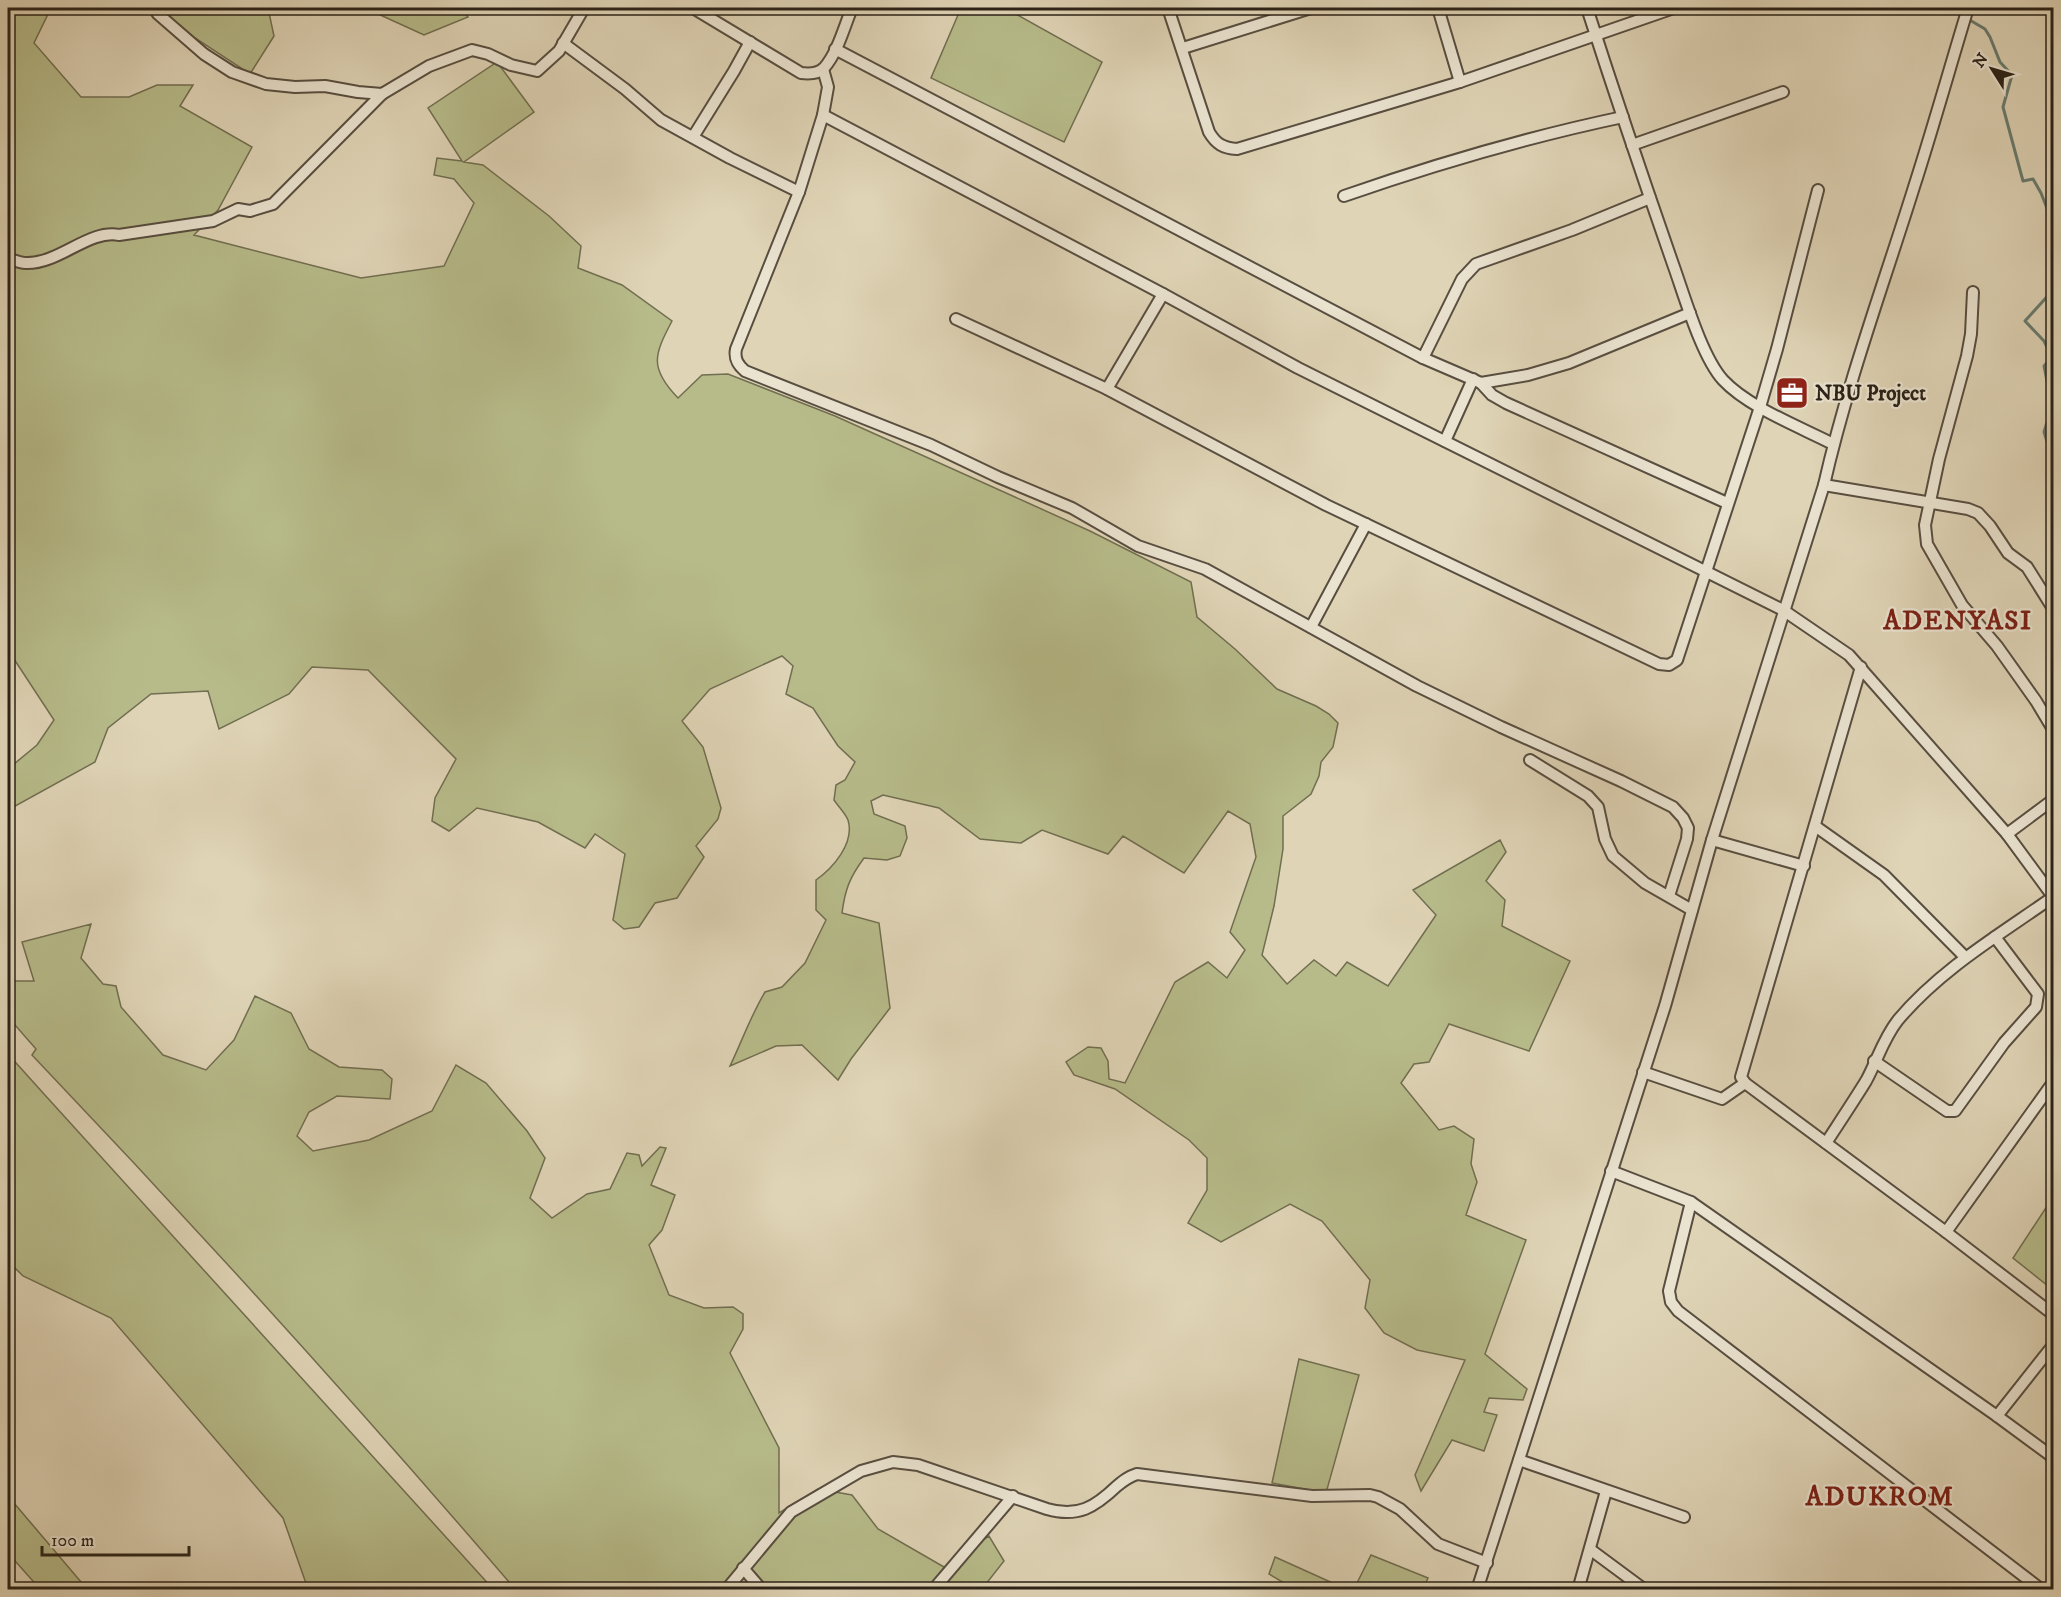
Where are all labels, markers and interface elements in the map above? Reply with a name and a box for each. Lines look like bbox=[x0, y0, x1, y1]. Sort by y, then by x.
north arrow bbox=[1962, 39, 2022, 99]
text: N bbox=[1969, 49, 1993, 72]
office icon: NBU Project bbox=[1774, 375, 1810, 411]
place label: NBU Project bbox=[1815, 381, 1926, 408]
district label: ADENYASI bbox=[1882, 604, 2033, 638]
district label: ADUKROM bbox=[1805, 1480, 1954, 1514]
scale bar bbox=[42, 1519, 189, 1557]
text: 100 m bbox=[51, 1530, 94, 1552]

